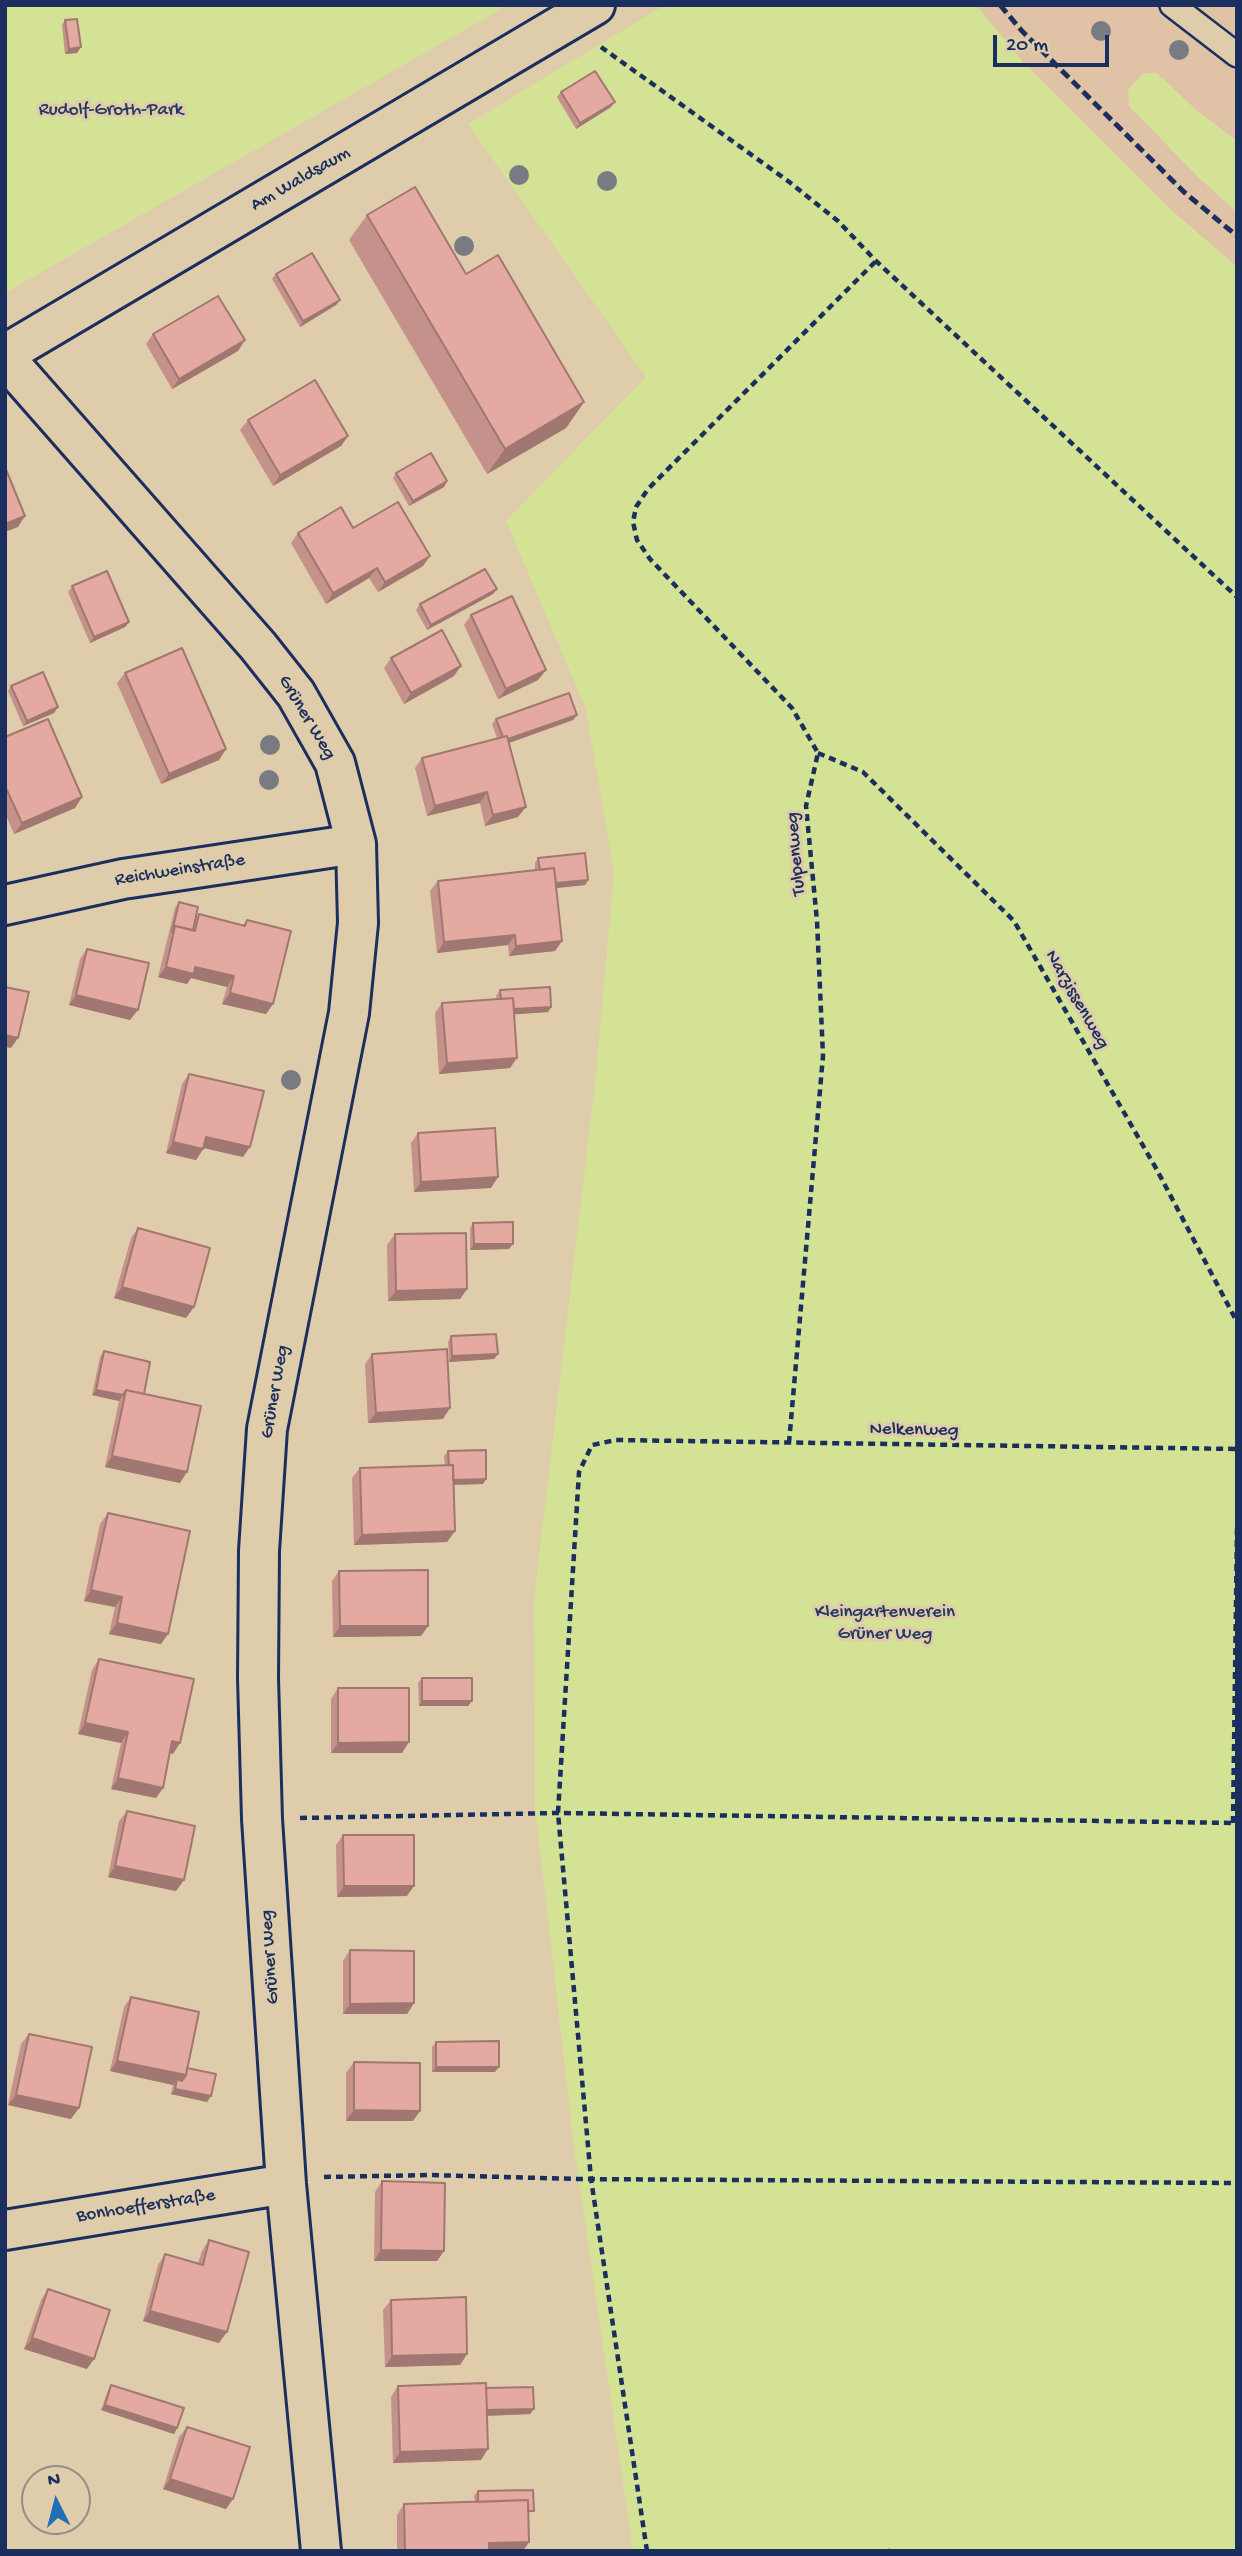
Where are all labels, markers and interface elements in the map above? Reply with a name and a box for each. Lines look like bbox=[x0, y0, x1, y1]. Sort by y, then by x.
scale bar bbox=[997, 21, 1112, 65]
text: 20 m bbox=[1006, 34, 1048, 59]
park label: Rudolf-Groth-Park bbox=[39, 100, 183, 122]
street label: Am Waldsaum bbox=[247, 142, 355, 218]
street label: Grüner Weg bbox=[272, 672, 340, 764]
street label: Tulpenweg bbox=[782, 811, 812, 897]
street label: Reichweinstraße bbox=[113, 849, 247, 893]
street label: Narzissenweg bbox=[1039, 947, 1113, 1053]
street label: Grüner Weg bbox=[257, 1344, 295, 1440]
street label: Nelkenweg bbox=[869, 1419, 959, 1443]
park label: Kleingartenverein Grüner Weg bbox=[815, 1602, 955, 1646]
street label: Grüner Weg bbox=[256, 1909, 286, 2005]
street label: Bonhoefferstraße bbox=[75, 2185, 217, 2229]
north arrow bbox=[21, 2465, 91, 2535]
text: N bbox=[47, 2469, 61, 2493]

